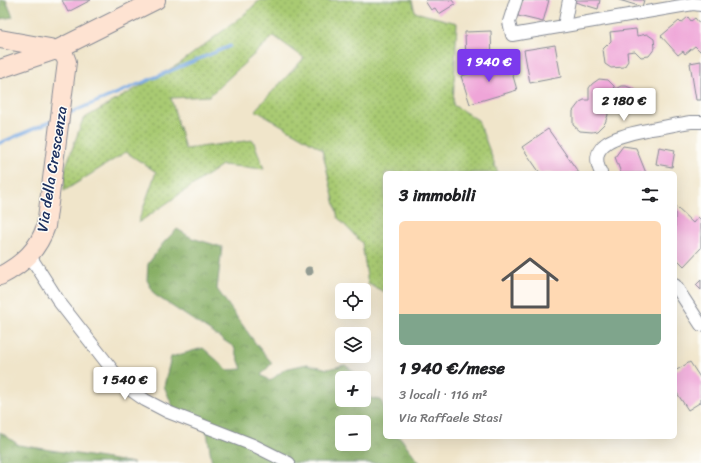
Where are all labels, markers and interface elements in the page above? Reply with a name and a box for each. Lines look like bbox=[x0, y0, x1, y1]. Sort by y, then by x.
pin: 1 940 € bbox=[452, 49, 526, 83]
text: 1 940 € bbox=[466, 50, 512, 73]
pin: 2 180 € bbox=[587, 88, 661, 122]
text: 2 180 € bbox=[602, 89, 646, 112]
street label: Via della Crescenza bbox=[29, 104, 75, 234]
text: 3 immobili bbox=[399, 180, 476, 210]
icon: filters bbox=[639, 184, 661, 206]
icon: home bbox=[494, 247, 566, 319]
map controls bbox=[335, 283, 371, 451]
button: locate bbox=[335, 283, 371, 319]
button: layers bbox=[335, 327, 371, 363]
text: 1 940 €/mese bbox=[399, 353, 505, 383]
pin: 1 540 € bbox=[88, 367, 162, 401]
text: 1 540 € bbox=[102, 368, 148, 391]
button: + bbox=[335, 371, 371, 407]
text: 3 locali · 116 m² bbox=[399, 383, 487, 406]
text: Via Raffaele Stasi bbox=[399, 406, 502, 429]
button: − bbox=[335, 415, 371, 451]

